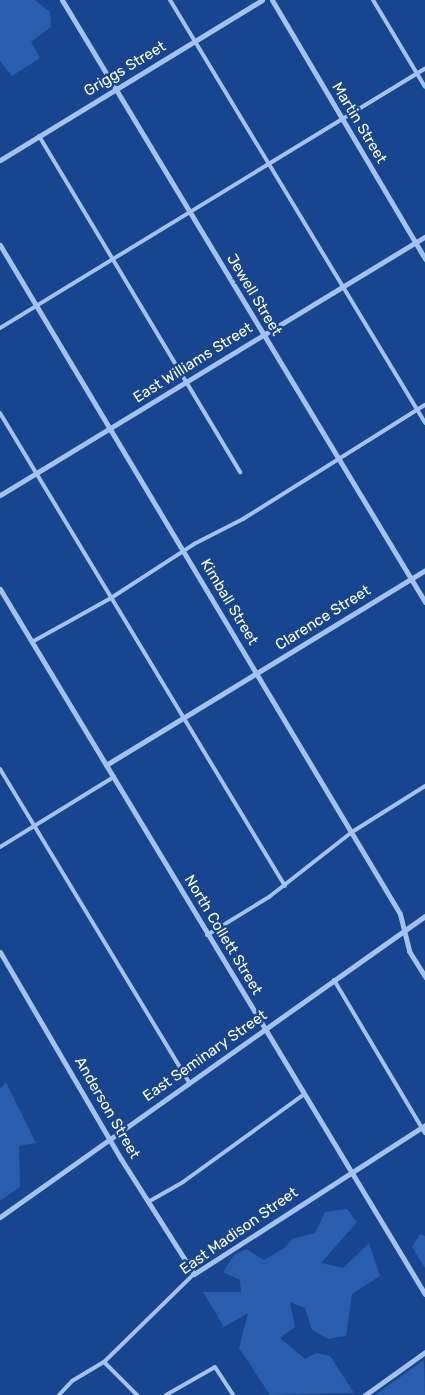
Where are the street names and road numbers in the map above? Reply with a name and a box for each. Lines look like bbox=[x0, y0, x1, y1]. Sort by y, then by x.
street label: Griggs Street bbox=[81, 38, 169, 100]
street label: Martin Street bbox=[328, 79, 390, 167]
street label: Jewell Street bbox=[223, 251, 285, 339]
street label: East Williams Street bbox=[130, 319, 256, 407]
street label: Kimball Street bbox=[196, 556, 262, 648]
street label: Clarence Street bbox=[272, 582, 374, 654]
street label: North Collett Street bbox=[180, 872, 266, 998]
street label: East Seminary Street bbox=[139, 1006, 271, 1106]
street label: Anderson Street bbox=[71, 1054, 143, 1162]
street label: East Madison Street bbox=[177, 1184, 301, 1278]

